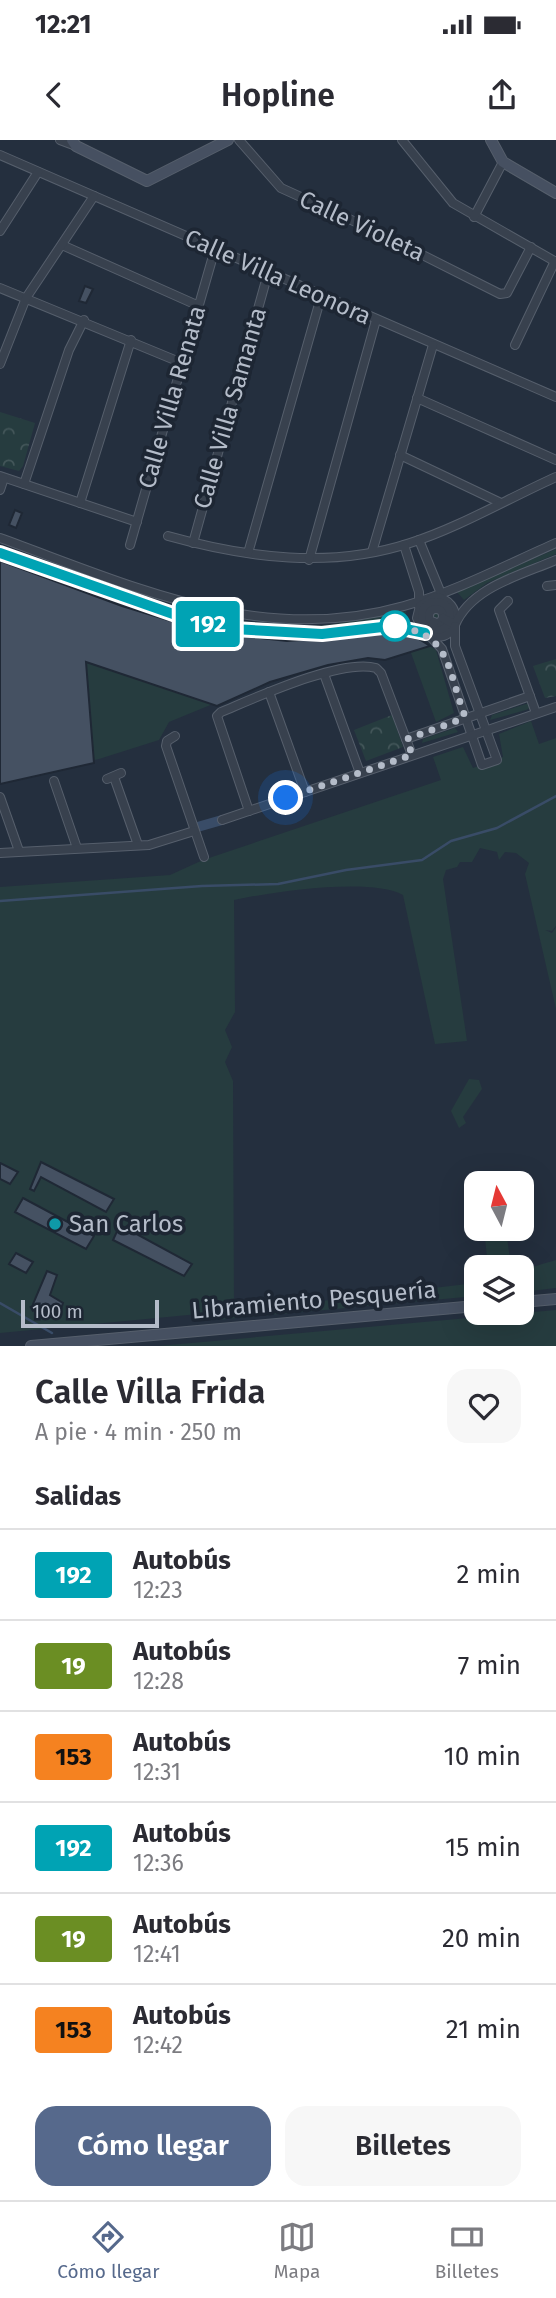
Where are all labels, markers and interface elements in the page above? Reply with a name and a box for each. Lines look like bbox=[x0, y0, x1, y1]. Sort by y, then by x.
text: 12:21 bbox=[35, 9, 92, 40]
icon: back bbox=[35, 76, 73, 114]
text: Hopline bbox=[221, 76, 335, 114]
icon: share bbox=[483, 76, 521, 114]
street label: Calle Violeta bbox=[295, 185, 429, 267]
street label: Calle Villa Leonora bbox=[181, 223, 375, 331]
street label: Calle Villa Renata bbox=[133, 302, 211, 492]
street label: Calle Villa Samanta bbox=[188, 304, 272, 512]
line badge: 192 bbox=[168, 601, 248, 647]
text: 192 bbox=[190, 610, 226, 638]
unlabelled marker bbox=[380, 611, 410, 641]
your location bbox=[268, 780, 303, 815]
north arrow bbox=[464, 1171, 534, 1241]
map controls bbox=[464, 1171, 534, 1325]
place label: San Carlos bbox=[69, 1210, 183, 1238]
marker: San Carlos bbox=[47, 1216, 63, 1232]
button: layers bbox=[464, 1255, 534, 1325]
street label: Libramiento Pesquería bbox=[190, 1275, 438, 1325]
scale bar bbox=[21, 1297, 159, 1329]
text: 100 m bbox=[32, 1300, 83, 1323]
button: heart bbox=[447, 1369, 521, 1443]
text: Calle Villa Frida bbox=[35, 1372, 266, 1412]
text: A pie · 4 min · 250 m bbox=[35, 1418, 242, 1446]
text: Salidas bbox=[35, 1481, 121, 1512]
text: Autobús bbox=[133, 1545, 231, 1576]
text: 2 min bbox=[456, 1559, 521, 1590]
text: 192 bbox=[55, 1561, 92, 1589]
text: 12:23 bbox=[133, 1576, 183, 1604]
text: Autobús bbox=[133, 1636, 231, 1667]
text: 7 min bbox=[458, 1650, 521, 1681]
text: 19 bbox=[61, 1652, 86, 1680]
text: 12:28 bbox=[133, 1667, 184, 1695]
text: Autobús bbox=[133, 1727, 231, 1758]
text: 10 min bbox=[443, 1741, 521, 1772]
text: 153 bbox=[55, 1743, 92, 1771]
text: 12:31 bbox=[133, 1758, 181, 1786]
text: Autobús bbox=[133, 1818, 231, 1849]
text: 15 min bbox=[445, 1832, 521, 1863]
text: 192 bbox=[55, 1834, 92, 1862]
text: 12:36 bbox=[133, 1849, 184, 1877]
text: Autobús bbox=[133, 1909, 231, 1940]
text: 20 min bbox=[442, 1923, 521, 1954]
text: 19 bbox=[61, 1925, 86, 1953]
text: 12:41 bbox=[133, 1940, 181, 1968]
text: Autobús bbox=[133, 2000, 231, 2031]
text: 21 min bbox=[446, 2014, 521, 2045]
text: 153 bbox=[55, 2016, 92, 2044]
text: 12:42 bbox=[133, 2031, 183, 2059]
button: Cómo llegar bbox=[35, 2106, 271, 2186]
button: Billetes bbox=[285, 2106, 521, 2186]
tab: Cómo llegar bbox=[57, 2218, 160, 2283]
tab: Mapa bbox=[274, 2218, 320, 2283]
tab: Billetes bbox=[435, 2218, 499, 2283]

